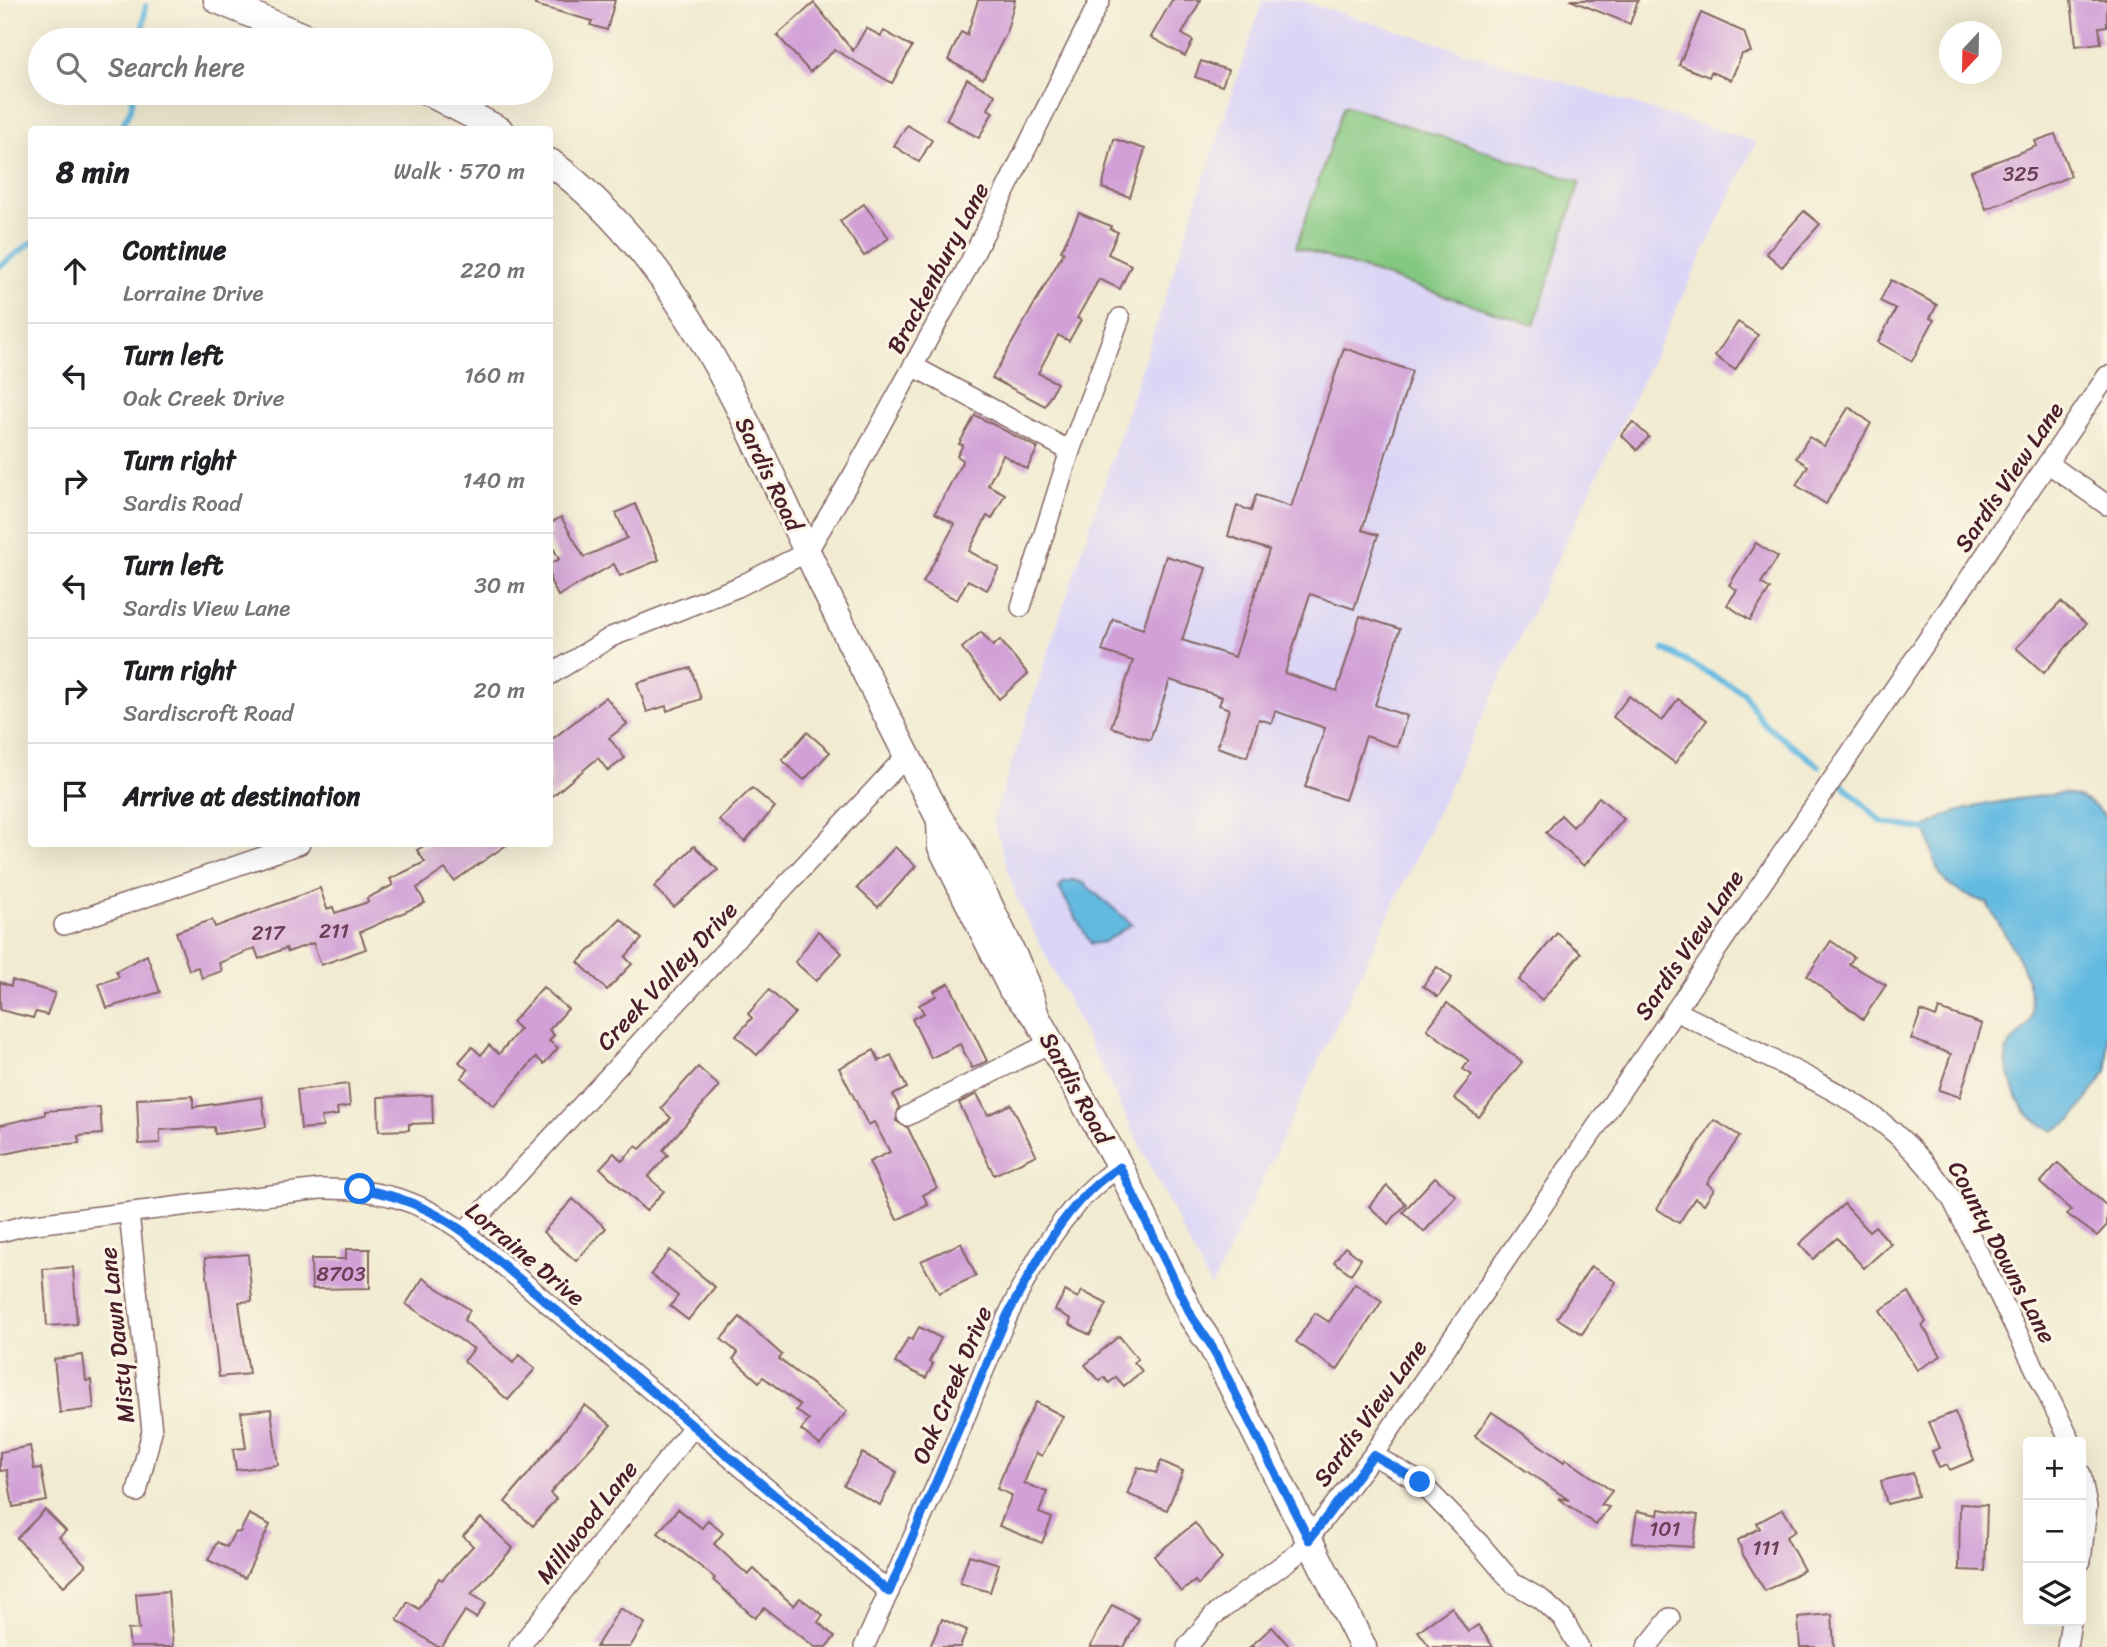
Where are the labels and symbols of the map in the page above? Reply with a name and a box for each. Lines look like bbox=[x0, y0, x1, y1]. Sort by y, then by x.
north arrow bbox=[1939, 21, 2002, 84]
house number: 325 bbox=[2003, 155, 2039, 193]
street label: Brackenbury Lane bbox=[875, 174, 1001, 362]
street label: Sardis View Lane bbox=[1943, 393, 2075, 561]
street label: Sardis Road bbox=[723, 409, 816, 541]
street label: Sardis View Lane bbox=[1623, 861, 1755, 1029]
street label: Creek Valley Drive bbox=[586, 891, 748, 1061]
house number: 211 bbox=[319, 912, 349, 950]
house number: 217 bbox=[251, 914, 287, 952]
street label: Sardis Road bbox=[1028, 1024, 1125, 1154]
street label: County Downs Lane bbox=[1936, 1153, 2068, 1351]
route start bbox=[344, 1173, 375, 1204]
street label: Lorraine Drive bbox=[455, 1191, 595, 1318]
street label: Misty Dawn Lane bbox=[87, 1245, 147, 1425]
house number: 8703 bbox=[316, 1255, 366, 1293]
street label: Oak Creek Drive bbox=[900, 1299, 1004, 1471]
street label: Sardis View Lane bbox=[1302, 1330, 1439, 1496]
street label: Millwood Lane bbox=[525, 1451, 649, 1593]
route end bbox=[1404, 1466, 1435, 1497]
house number: 101 bbox=[1649, 1510, 1681, 1548]
house number: 111 bbox=[1752, 1529, 1780, 1567]

